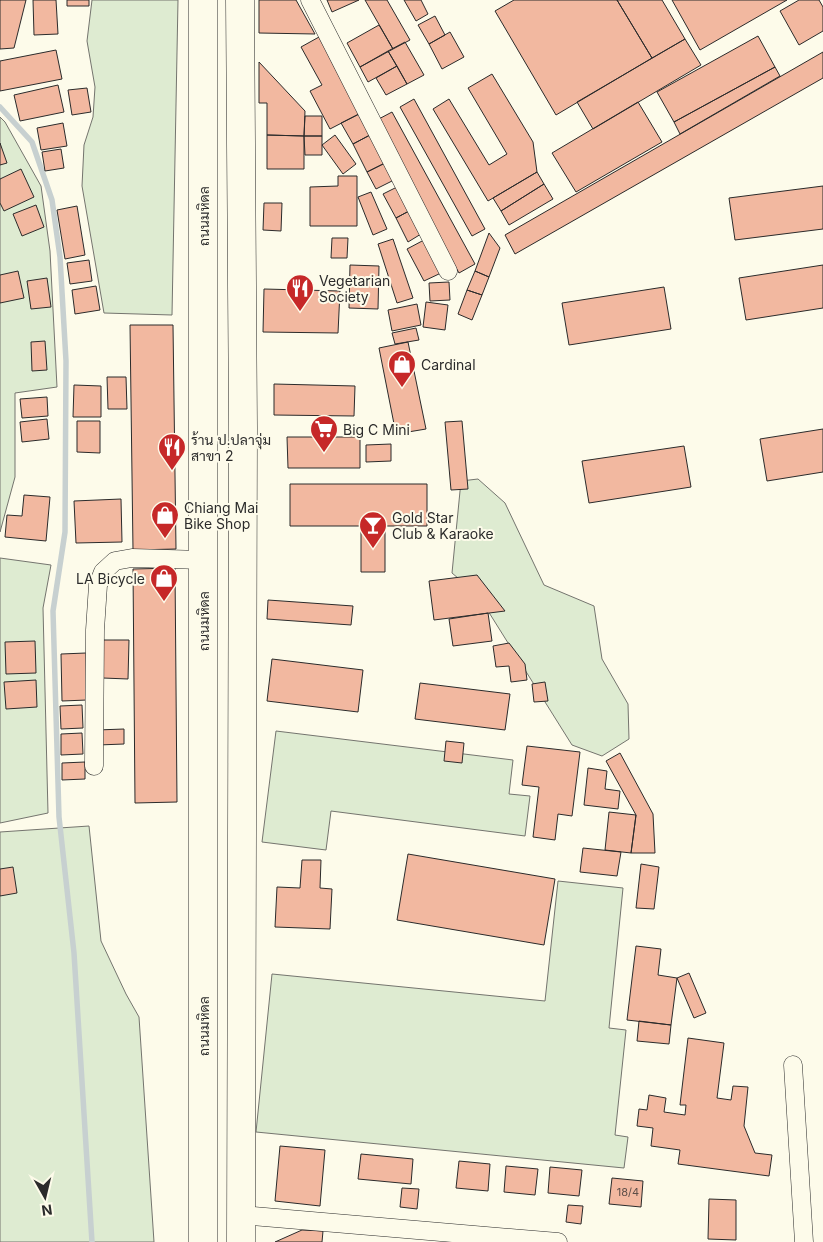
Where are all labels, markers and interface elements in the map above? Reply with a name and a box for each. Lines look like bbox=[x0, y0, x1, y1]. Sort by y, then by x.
street label: ถนนมหิดล bbox=[195, 186, 212, 246]
place label: Vegetarian Society bbox=[319, 272, 390, 305]
restaurant icon: Vegetarian Society bbox=[285, 273, 315, 312]
shop icon: Cardinal bbox=[387, 349, 417, 388]
place label: Cardinal bbox=[421, 356, 476, 373]
supermarket icon: Big C Mini bbox=[309, 414, 339, 453]
place label: Big C Mini bbox=[343, 421, 410, 438]
place label: ร้าน ป.ปลาจุ่ม สาขา 2 bbox=[191, 431, 271, 464]
restaurant icon: ร้าน ป.ปลาจุ่ม สาขา 2 bbox=[157, 432, 187, 471]
place label: Chiang Mai Bike Shop bbox=[184, 499, 258, 532]
shop icon: Chiang Mai Bike Shop bbox=[150, 500, 180, 539]
place label: Gold Star Club & Karaoke bbox=[392, 509, 494, 542]
bar icon: Gold Star Club & Karaoke bbox=[358, 510, 388, 549]
shop icon: LA Bicycle bbox=[149, 563, 179, 602]
place label: LA Bicycle bbox=[76, 570, 145, 587]
street label: ถนนมหิดล bbox=[195, 591, 212, 651]
street label: ถนนมหิดล bbox=[195, 996, 212, 1056]
north arrow bbox=[20, 1172, 70, 1222]
house number: 18/4 bbox=[617, 1185, 639, 1199]
text: N bbox=[40, 1201, 53, 1220]

